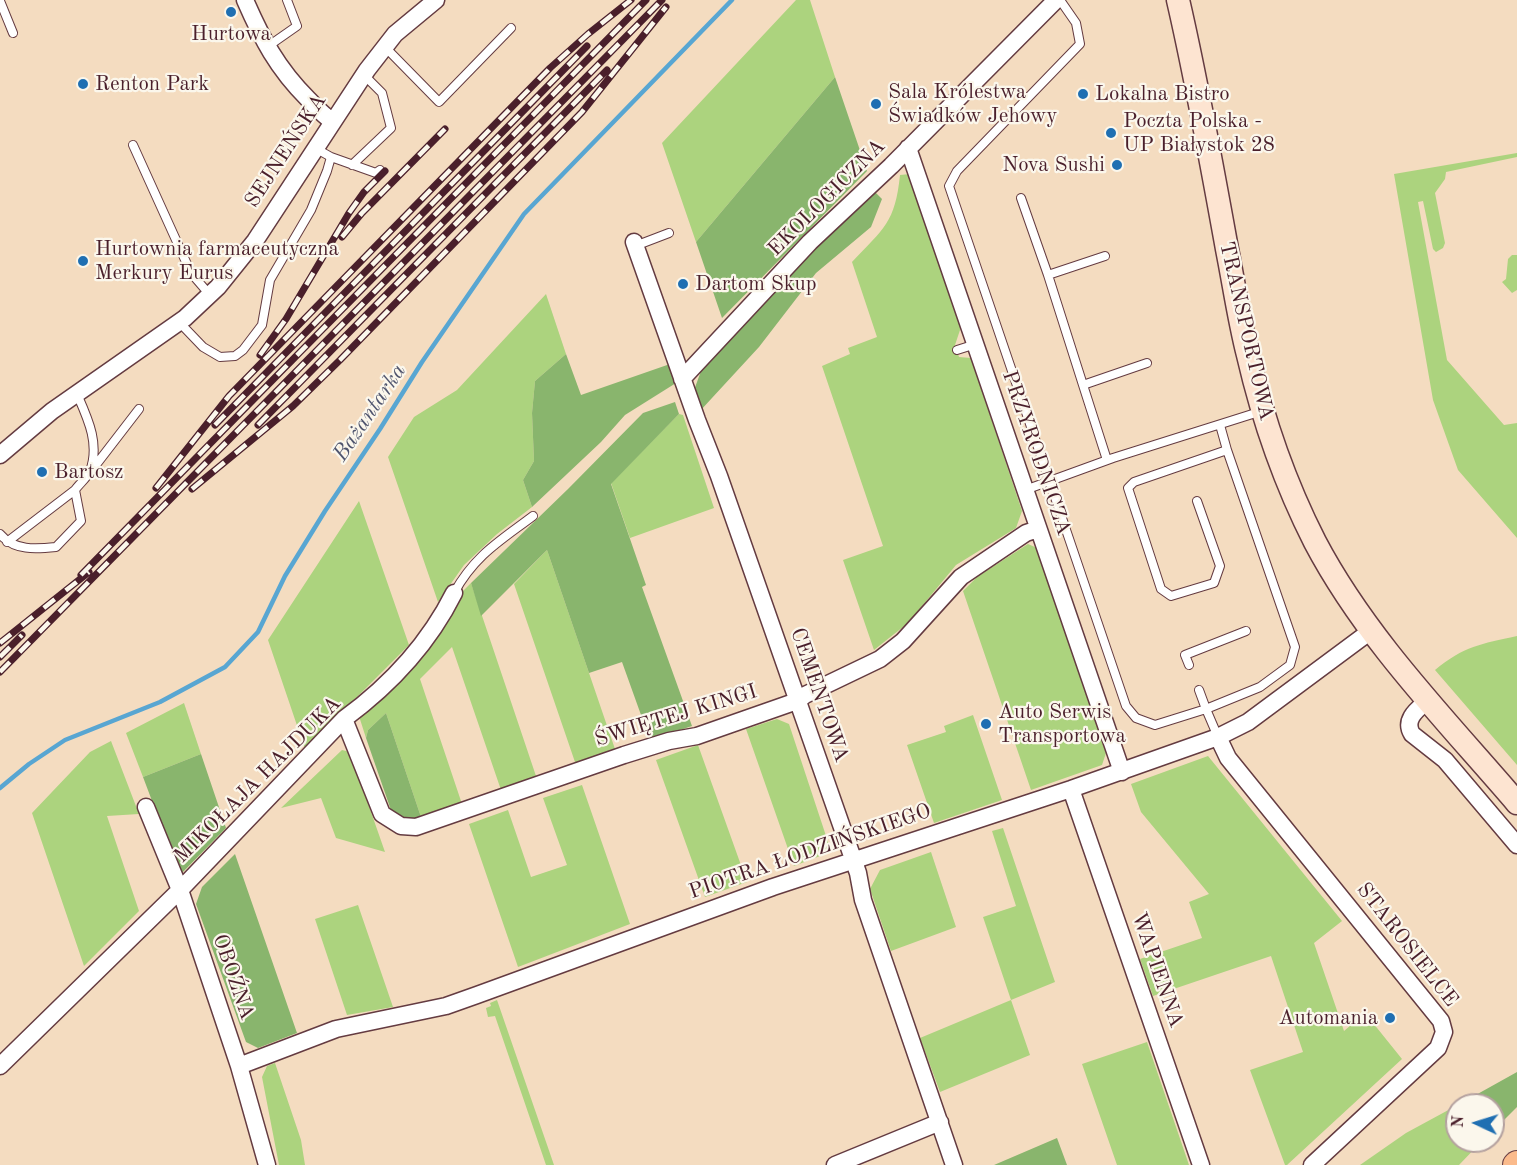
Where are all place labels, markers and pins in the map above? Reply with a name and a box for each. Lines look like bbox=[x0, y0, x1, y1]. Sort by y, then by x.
marker: Hurtowa bbox=[224, 5, 238, 19]
place label: Hurtowa bbox=[191, 21, 271, 47]
place label: Renton Park bbox=[95, 71, 209, 97]
marker: Renton Park bbox=[76, 77, 90, 91]
place label: Sala Królestwa Świadków Jehowy bbox=[888, 79, 1057, 129]
place label: Lokalna Bistro bbox=[1095, 81, 1230, 107]
marker: Lokalna Bistro bbox=[1076, 87, 1090, 101]
marker: Sala Królestwa Świadków Jehowy bbox=[869, 97, 883, 111]
place label: Poczta Polska - UP Białystok 28 bbox=[1123, 108, 1275, 158]
marker: Poczta Polska - UP Białystok 28 bbox=[1104, 126, 1118, 140]
place label: Nova Sushi bbox=[1002, 152, 1105, 178]
marker: Nova Sushi bbox=[1110, 158, 1124, 172]
place label: Hurtownia farmaceutyczna Merkury Eurus bbox=[95, 236, 339, 286]
marker: Hurtownia farmaceutyczna Merkury Eurus bbox=[76, 254, 90, 268]
place label: Dartom Skup bbox=[695, 271, 817, 297]
marker: Dartom Skup bbox=[676, 277, 690, 291]
place label: Bartosz bbox=[54, 459, 124, 485]
marker: Bartosz bbox=[35, 465, 49, 479]
place label: Auto Serwis Transportowa bbox=[998, 699, 1126, 749]
marker: Auto Serwis Transportowa bbox=[979, 717, 993, 731]
place label: Automania bbox=[1279, 1005, 1378, 1031]
marker: Automania bbox=[1383, 1011, 1397, 1025]

